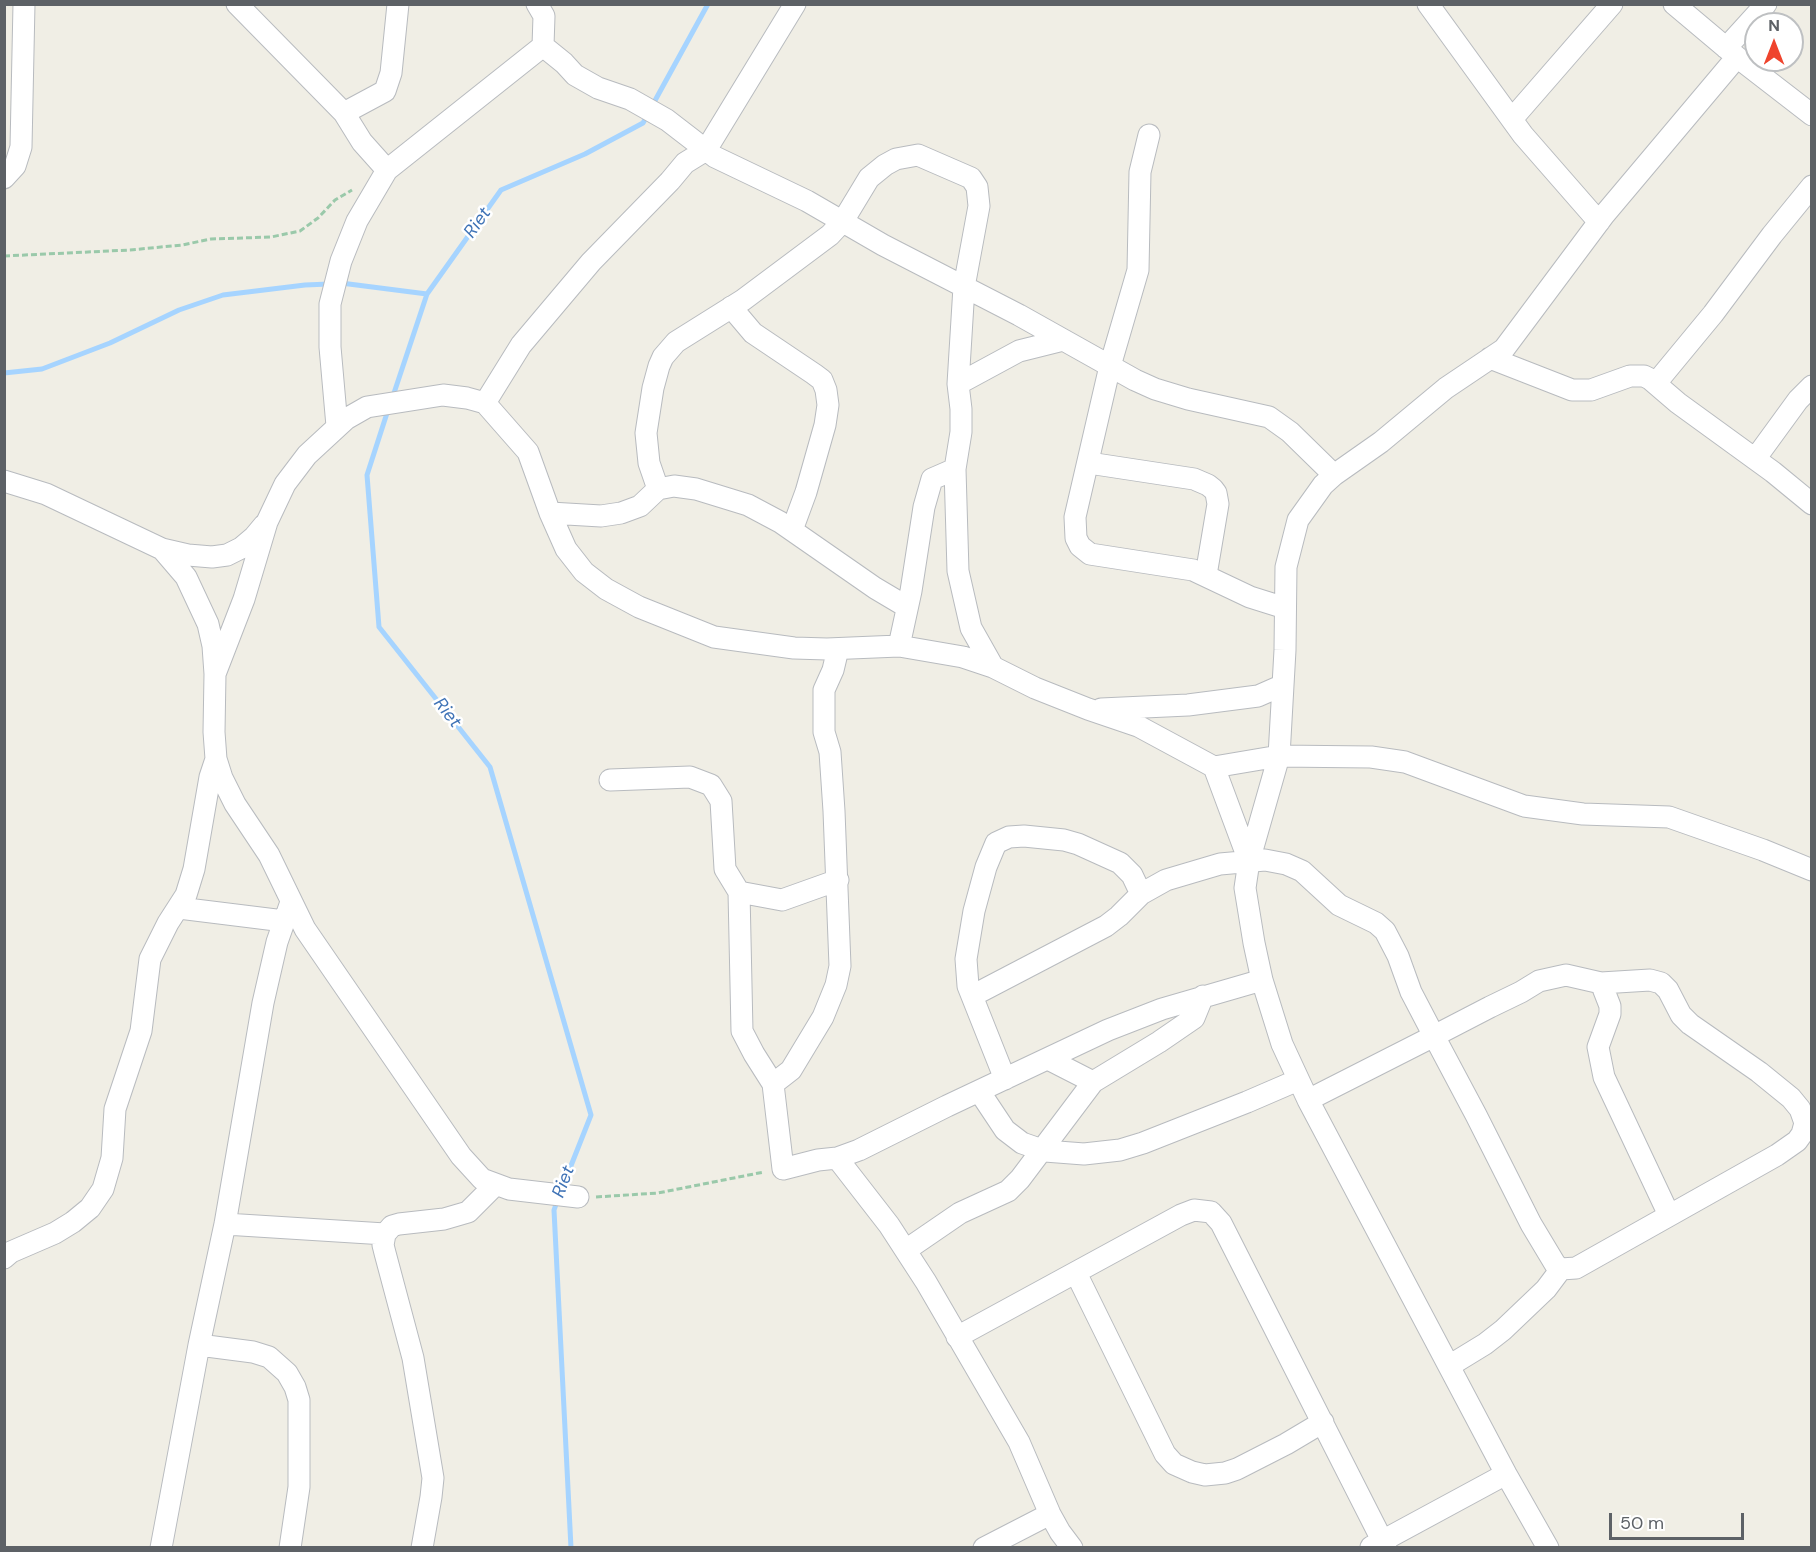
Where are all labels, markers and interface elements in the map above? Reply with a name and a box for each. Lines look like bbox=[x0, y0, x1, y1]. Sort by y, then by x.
north arrow bbox=[1744, 12, 1804, 72]
text: N bbox=[1768, 15, 1780, 36]
water label: Riet bbox=[460, 204, 496, 242]
water label: Riet bbox=[429, 694, 465, 732]
water label: Riet bbox=[548, 1163, 580, 1201]
scale bar bbox=[1612, 1501, 1747, 1539]
text: 50 m bbox=[1620, 1511, 1664, 1535]

